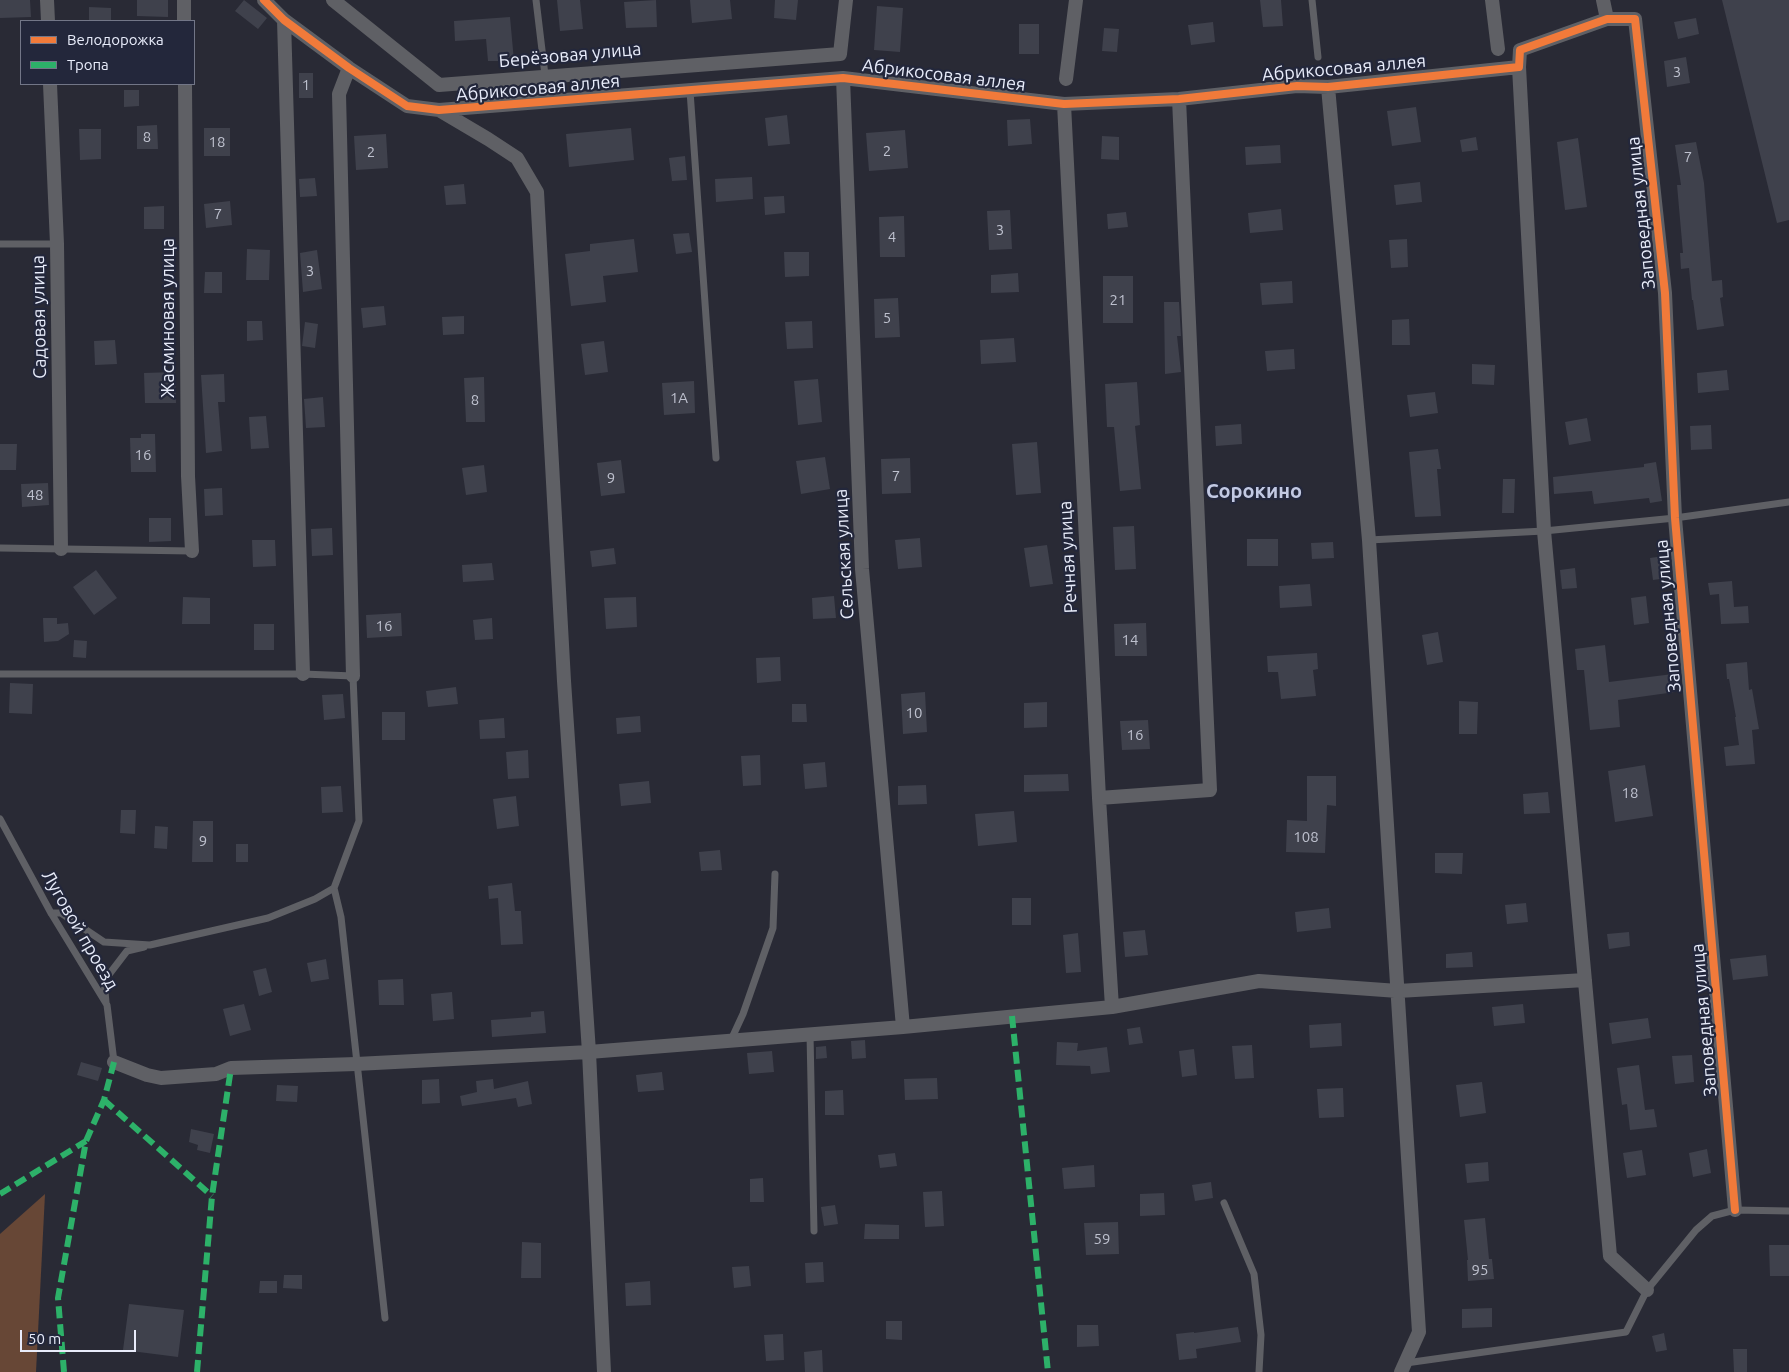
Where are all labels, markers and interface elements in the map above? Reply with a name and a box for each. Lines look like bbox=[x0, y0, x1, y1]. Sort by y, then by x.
legend bbox=[20, 20, 195, 85]
text: Велодорожка bbox=[67, 31, 164, 48]
street label: Берёзовая улица bbox=[498, 38, 642, 72]
street label: Абрикосовая аллея bbox=[1261, 50, 1427, 86]
street label: Абрикосовая аллея bbox=[861, 54, 1027, 96]
text: Тропа bbox=[67, 56, 109, 73]
house number: 3 bbox=[1673, 63, 1681, 81]
street label: Абрикосовая аллея bbox=[455, 70, 621, 106]
house number: 1 bbox=[302, 76, 310, 94]
house number: 8 bbox=[143, 128, 151, 146]
house number: 18 bbox=[209, 133, 225, 151]
street label: Заповедная улица bbox=[1622, 136, 1660, 290]
house number: 2 bbox=[883, 142, 891, 160]
house number: 2 bbox=[367, 143, 375, 161]
house number: 7 bbox=[1684, 148, 1692, 166]
house number: 7 bbox=[214, 205, 222, 223]
house number: 3 bbox=[996, 221, 1004, 239]
house number: 4 bbox=[888, 228, 896, 246]
street label: Жасминовая улица bbox=[157, 238, 179, 398]
street label: Садовая улица bbox=[27, 255, 51, 379]
house number: 3 bbox=[306, 262, 314, 280]
house number: 21 bbox=[1110, 291, 1126, 309]
house number: 5 bbox=[883, 309, 891, 327]
house number: 1А bbox=[670, 389, 688, 407]
house number: 8 bbox=[471, 391, 479, 409]
house number: 16 bbox=[135, 446, 151, 464]
house number: 7 bbox=[892, 467, 900, 485]
house number: 9 bbox=[607, 469, 615, 487]
district label: Сорокино bbox=[1206, 479, 1302, 503]
house number: 48 bbox=[27, 486, 43, 504]
street label: Сельская улица bbox=[830, 488, 858, 620]
street label: Речная улица bbox=[1054, 500, 1082, 614]
street label: Заповедная улица bbox=[1651, 539, 1685, 693]
house number: 16 bbox=[376, 617, 392, 635]
house number: 14 bbox=[1122, 631, 1138, 649]
house number: 10 bbox=[906, 704, 922, 722]
house number: 16 bbox=[1127, 726, 1143, 744]
house number: 18 bbox=[1622, 784, 1638, 802]
house number: 108 bbox=[1293, 828, 1319, 846]
house number: 9 bbox=[199, 832, 207, 850]
street label: Луговой проезд bbox=[37, 866, 123, 994]
street label: Заповедная улица bbox=[1687, 943, 1721, 1097]
house number: 59 bbox=[1094, 1230, 1110, 1248]
house number: 95 bbox=[1472, 1261, 1488, 1279]
scale bar bbox=[22, 1320, 139, 1352]
text: 50 m bbox=[28, 1330, 61, 1347]

